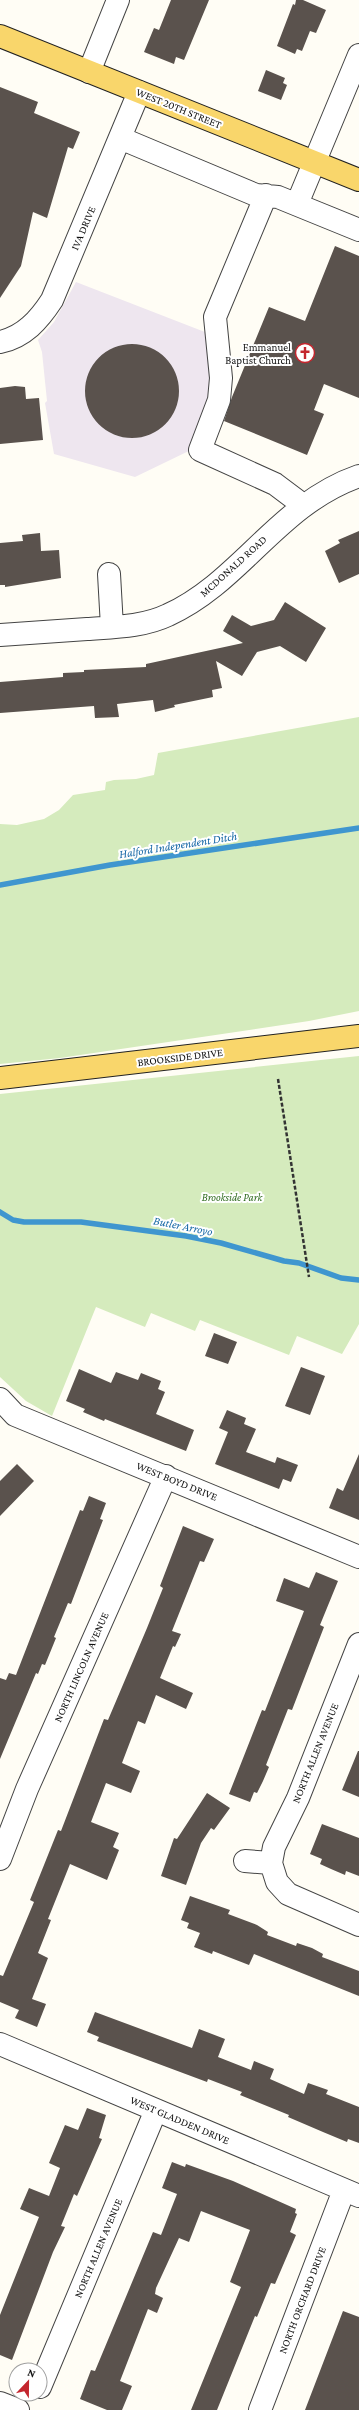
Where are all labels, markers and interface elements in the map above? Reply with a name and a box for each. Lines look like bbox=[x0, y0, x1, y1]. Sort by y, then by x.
street label: WEST 20TH STREET bbox=[135, 85, 223, 131]
street label: IVA DRIVE bbox=[68, 204, 98, 252]
place label: Emmanuel Baptist Church bbox=[225, 341, 291, 367]
church icon: Emmanuel Baptist Church bbox=[294, 342, 316, 364]
street label: MCDONALD ROAD bbox=[197, 533, 269, 599]
water label: Halford Independent Ditch bbox=[118, 829, 238, 861]
street label: BROOKSIDE DRIVE bbox=[137, 1046, 223, 1068]
park label: Brookside Park bbox=[202, 1191, 264, 1203]
water label: Butler Arroyo bbox=[152, 1213, 214, 1239]
street label: WEST BOYD DRIVE bbox=[135, 1459, 219, 1503]
street label: NORTH LINCOLN AVENUE bbox=[51, 1610, 111, 1724]
street label: NORTH ALLEN AVENUE bbox=[289, 1701, 341, 1805]
street label: WEST GLADDEN DRIVE bbox=[128, 2094, 232, 2146]
street label: NORTH ALLEN AVENUE bbox=[72, 2196, 124, 2300]
street label: NORTH ORCHARD DRIVE bbox=[276, 2245, 328, 2355]
north arrow bbox=[8, 2362, 48, 2402]
text: N bbox=[26, 2366, 38, 2380]

